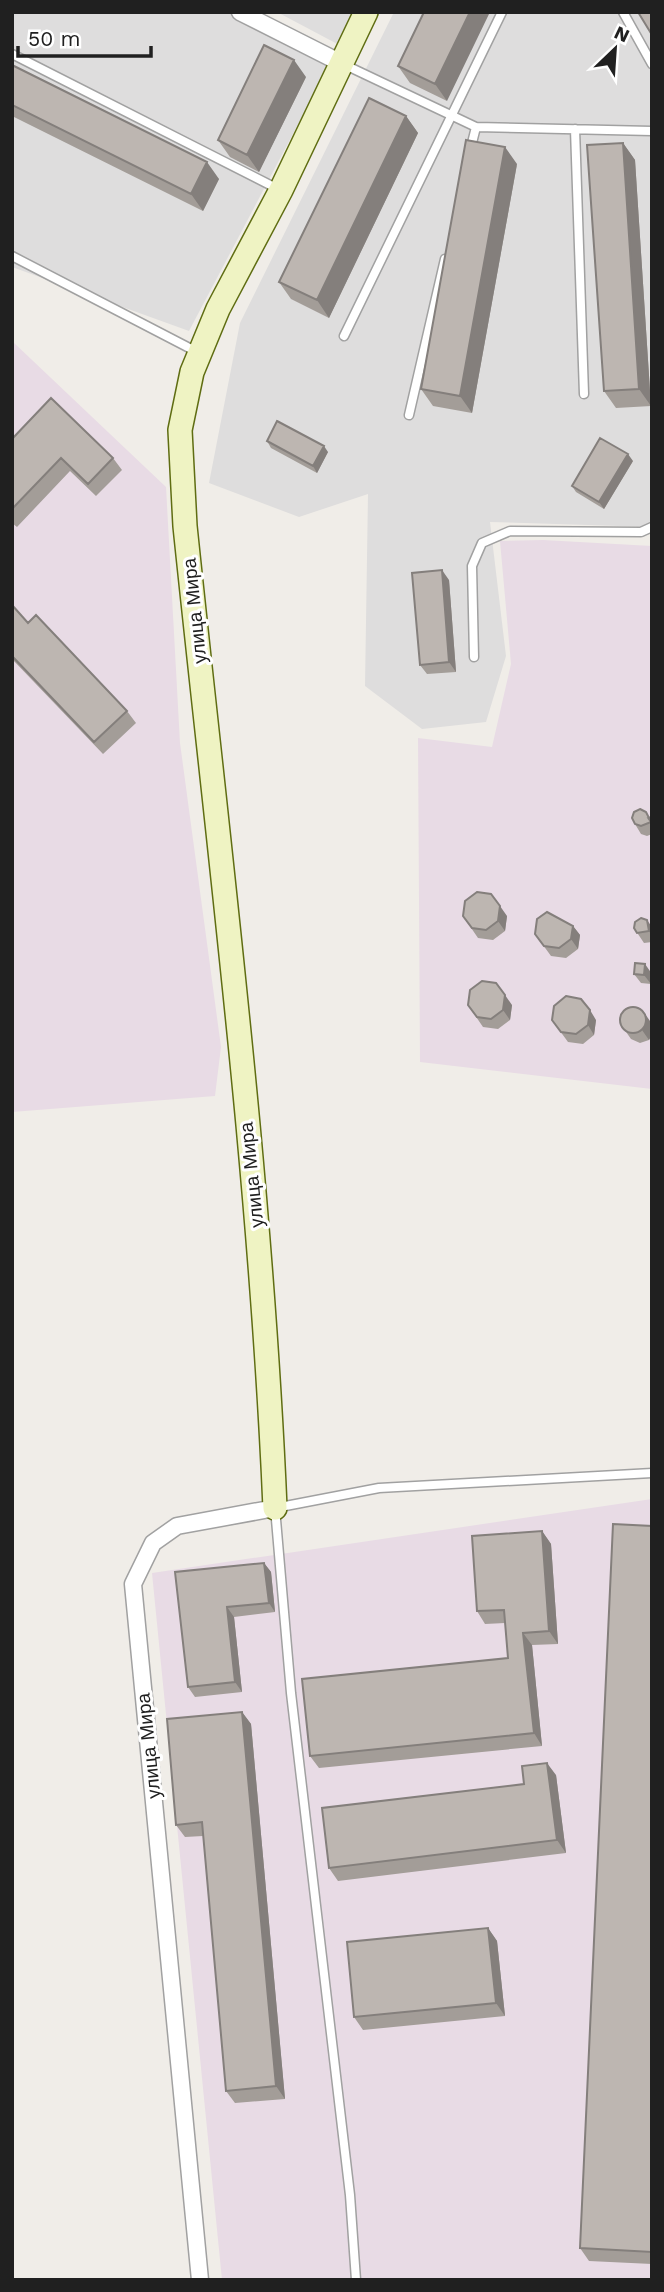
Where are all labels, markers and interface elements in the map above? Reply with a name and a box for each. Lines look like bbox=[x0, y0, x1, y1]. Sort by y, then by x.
scale bar bbox=[18, 14, 150, 58]
north arrow bbox=[580, 14, 650, 84]
text: N bbox=[611, 21, 633, 47]
text: 50 m bbox=[28, 26, 80, 51]
street label: улица Мира bbox=[177, 556, 211, 665]
street label: улица Мира bbox=[234, 1120, 268, 1229]
street label: улица Мира bbox=[131, 1691, 165, 1800]

